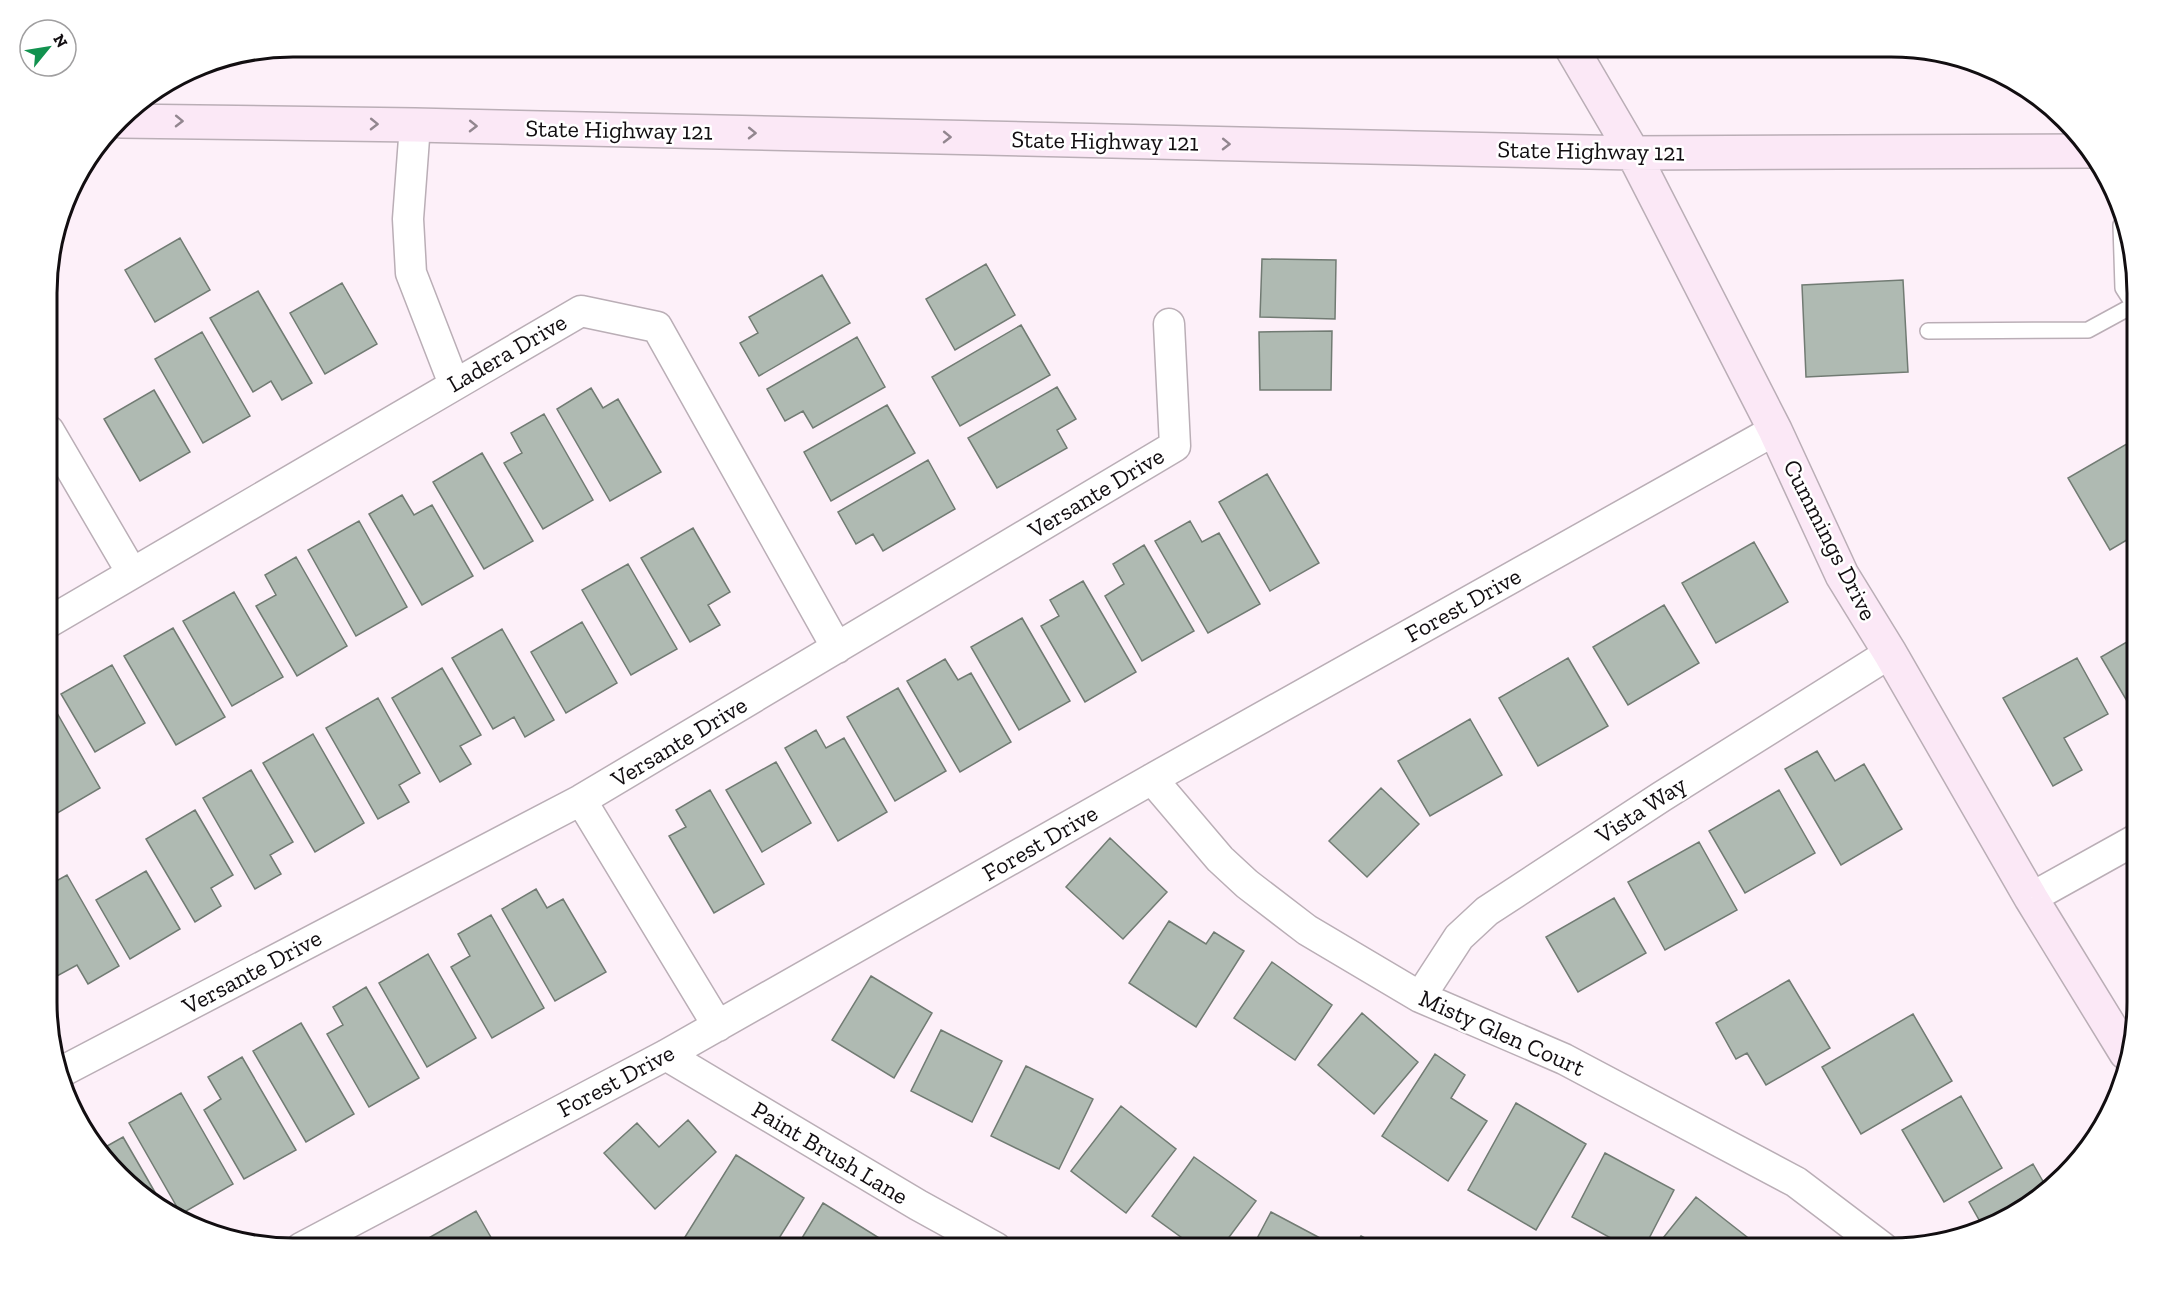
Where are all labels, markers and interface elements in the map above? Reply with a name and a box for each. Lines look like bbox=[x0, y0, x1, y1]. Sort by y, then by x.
north arrow bbox=[18, 18, 78, 78]
text: N bbox=[49, 31, 72, 51]
street label: State Highway 121 bbox=[525, 113, 713, 146]
one-way arrow bbox=[175, 115, 184, 128]
one-way arrow bbox=[370, 118, 379, 130]
one-way arrow bbox=[469, 120, 478, 132]
street label: State Highway 121 bbox=[1011, 124, 1199, 157]
one-way arrow bbox=[748, 126, 757, 139]
one-way arrow bbox=[942, 131, 951, 144]
street label: State Highway 121 bbox=[1497, 134, 1685, 167]
one-way arrow bbox=[1221, 137, 1230, 150]
street label: Ladera Drive bbox=[442, 307, 571, 398]
street label: Versante Drive bbox=[1022, 441, 1169, 545]
street label: Cummings Drive bbox=[1777, 455, 1883, 625]
street label: Forest Drive bbox=[1400, 561, 1526, 648]
street label: Versante Drive bbox=[605, 690, 752, 794]
street label: Vista Way bbox=[1589, 769, 1692, 850]
street label: Forest Drive bbox=[977, 798, 1102, 887]
street label: Versante Drive bbox=[176, 923, 326, 1021]
street label: Misty Glen Court bbox=[1415, 983, 1590, 1082]
street label: Forest Drive bbox=[552, 1038, 679, 1123]
street label: Paint Brush Lane bbox=[747, 1095, 914, 1211]

